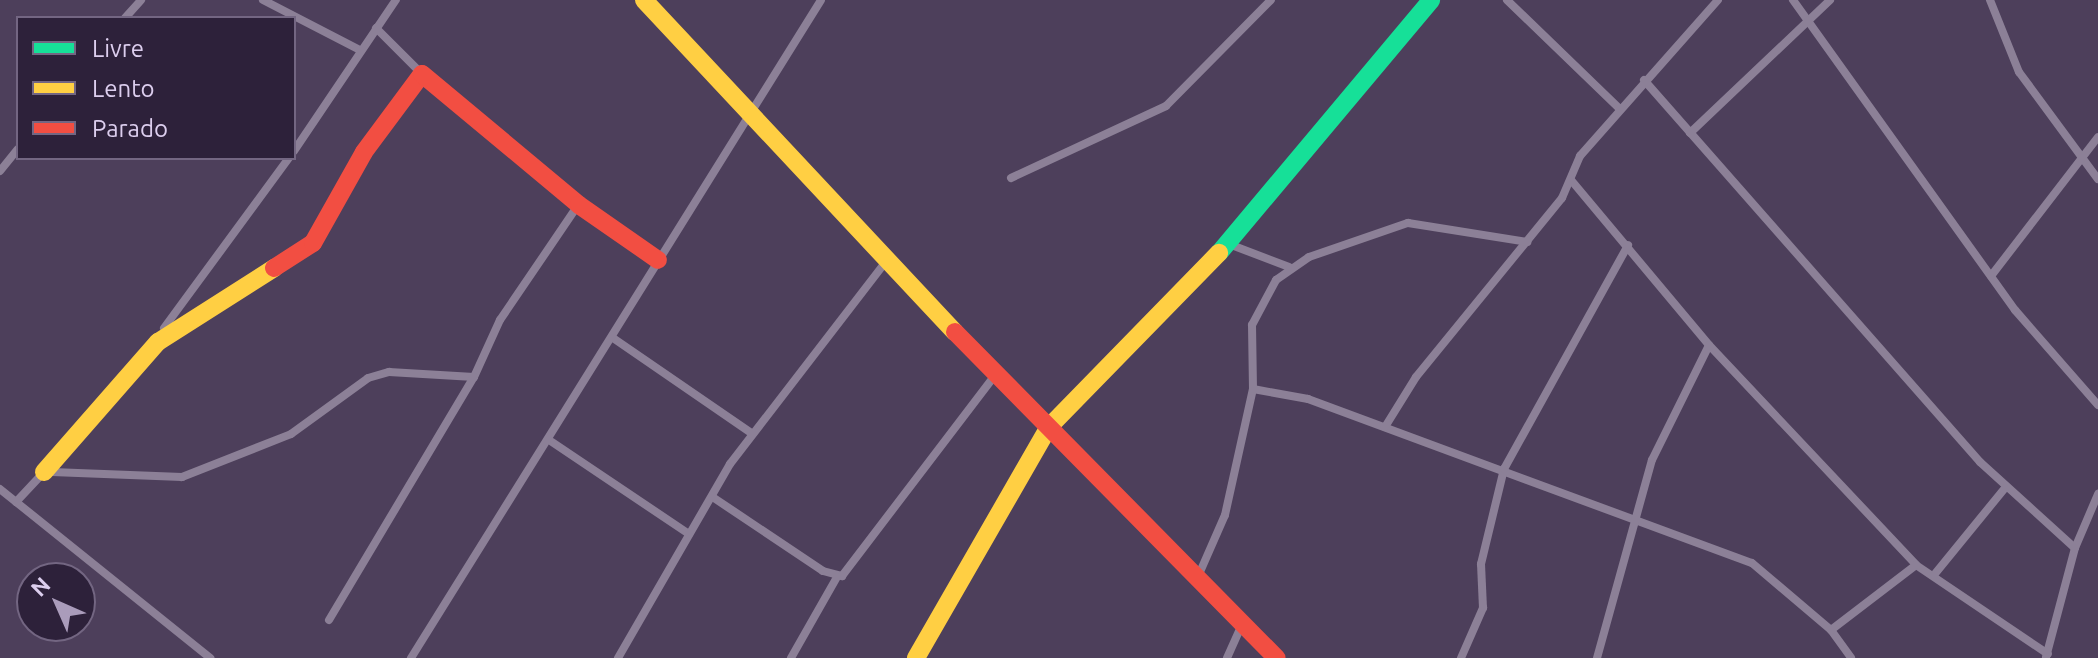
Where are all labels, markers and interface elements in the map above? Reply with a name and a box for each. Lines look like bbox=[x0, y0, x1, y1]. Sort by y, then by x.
legend bbox=[16, 16, 296, 160]
text: Livre bbox=[92, 35, 144, 62]
text: Lento bbox=[92, 75, 155, 102]
text: Parado bbox=[92, 115, 168, 142]
north arrow bbox=[16, 562, 96, 642]
text: N bbox=[25, 571, 55, 601]

